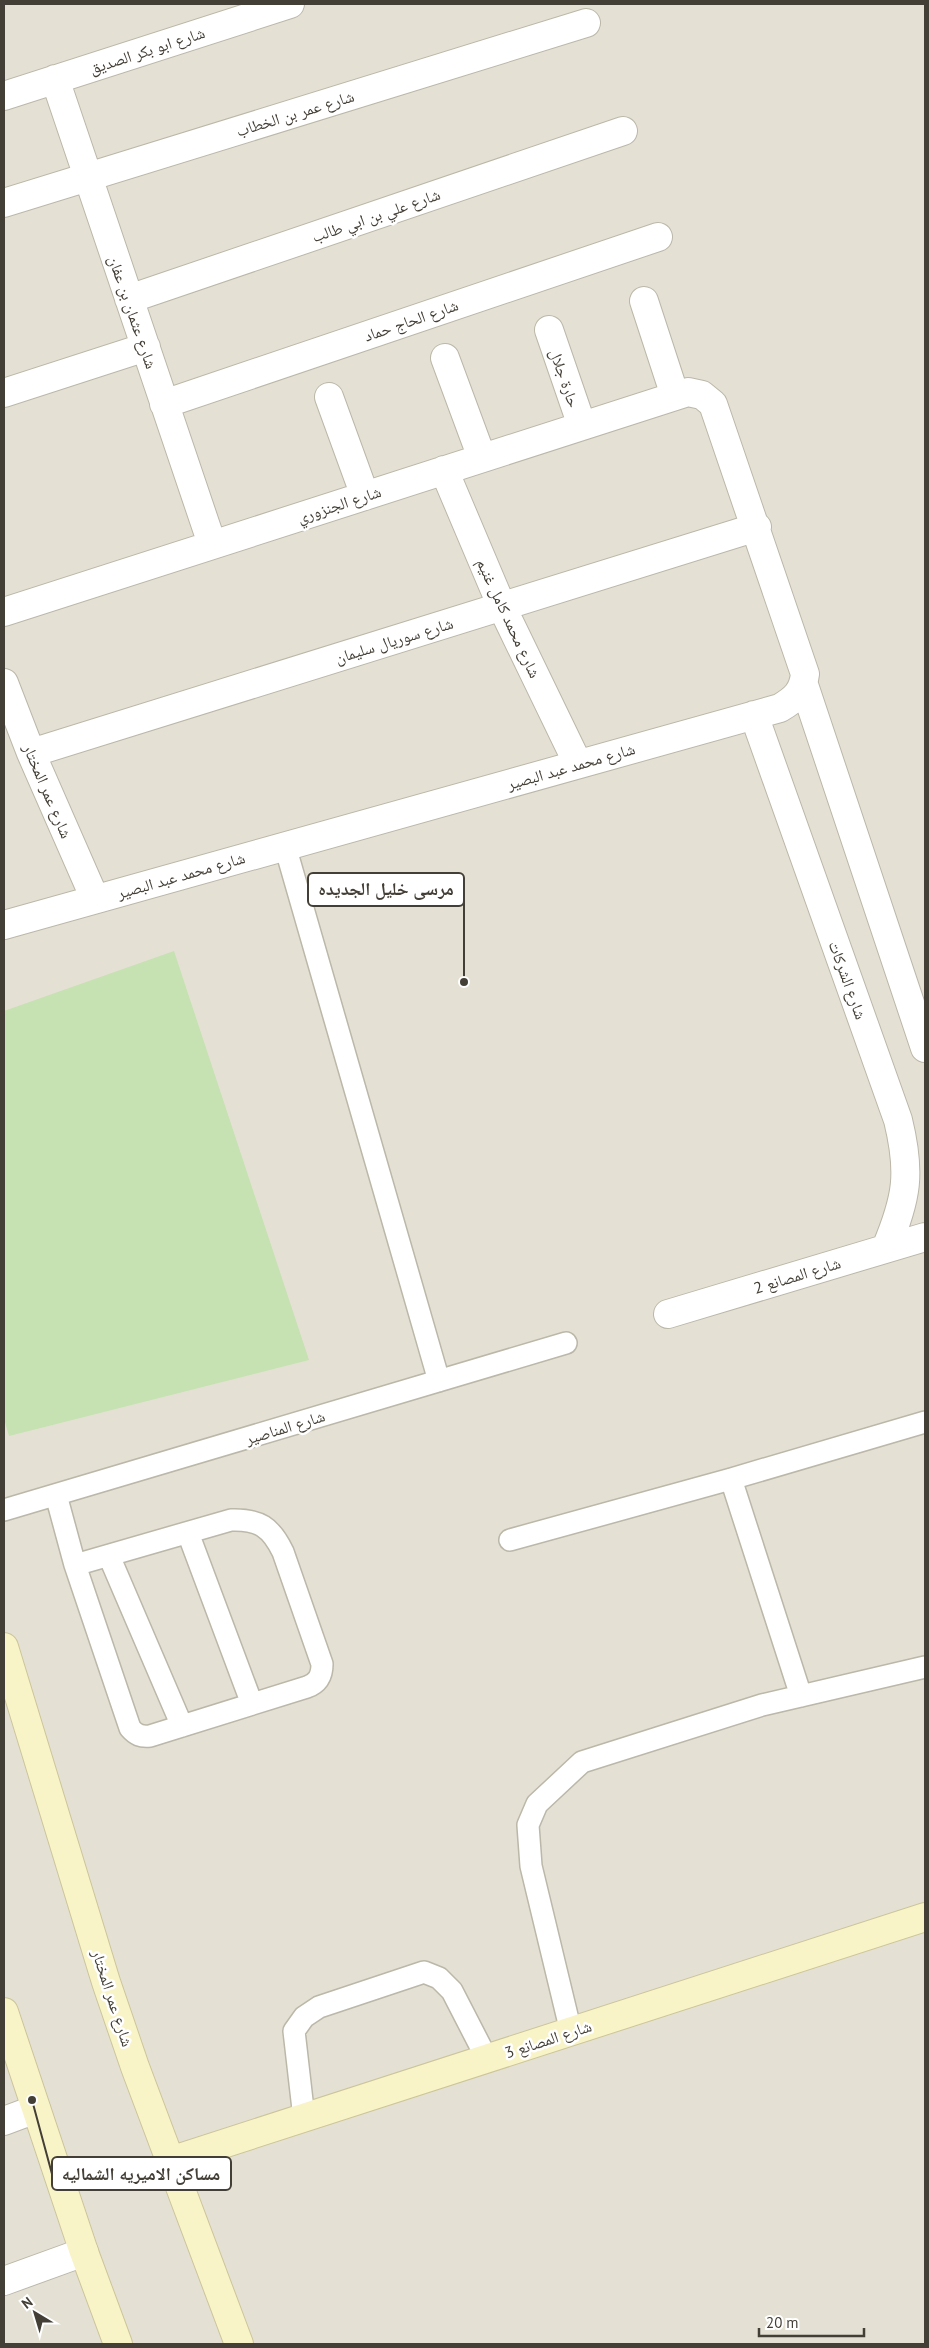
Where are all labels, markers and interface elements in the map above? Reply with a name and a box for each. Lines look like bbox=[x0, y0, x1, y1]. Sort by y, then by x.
street label: شارع ابو بكر الصديق bbox=[87, 22, 208, 79]
street label: شارع عمر بن الخطاب bbox=[234, 86, 357, 141]
street label: شارع علي بن ابي طالب bbox=[309, 184, 444, 249]
street label: شارع عثمان بن عفان bbox=[103, 253, 162, 372]
street label: شارع الحاج حماد bbox=[361, 295, 461, 346]
street label: حارة جلال bbox=[545, 346, 584, 410]
street label: شارع الجنزوري bbox=[294, 481, 385, 530]
street label: شارع محمد كامل غنيم bbox=[472, 555, 545, 681]
street label: شارع سوريال سليمان bbox=[333, 613, 456, 668]
street label: شارع محمد عبد البصير bbox=[504, 738, 638, 795]
street label: شارع عمر المختار bbox=[18, 740, 77, 842]
street label: شارع محمد عبد البصير bbox=[114, 847, 248, 904]
callout: مرسى خليل الجديده bbox=[308, 873, 464, 906]
text: مرسى خليل الجديده bbox=[318, 877, 454, 900]
street label: شارع الشركات bbox=[824, 938, 871, 1022]
street label: شارع المصانع 2 bbox=[751, 1252, 843, 1299]
street label: شارع المناصير bbox=[242, 1405, 327, 1450]
street label: شارع عمر المختار bbox=[87, 1946, 138, 2049]
street label: شارع المصانع 3 bbox=[502, 2016, 594, 2063]
callout: مساكن الاميريه الشماليه bbox=[52, 2157, 231, 2190]
text: مساكن الاميريه الشماليه bbox=[62, 2162, 220, 2185]
north arrow bbox=[10, 2288, 60, 2338]
text: N bbox=[18, 2293, 36, 2313]
scale bar bbox=[759, 2306, 864, 2338]
text: 20 m bbox=[766, 2313, 799, 2332]

